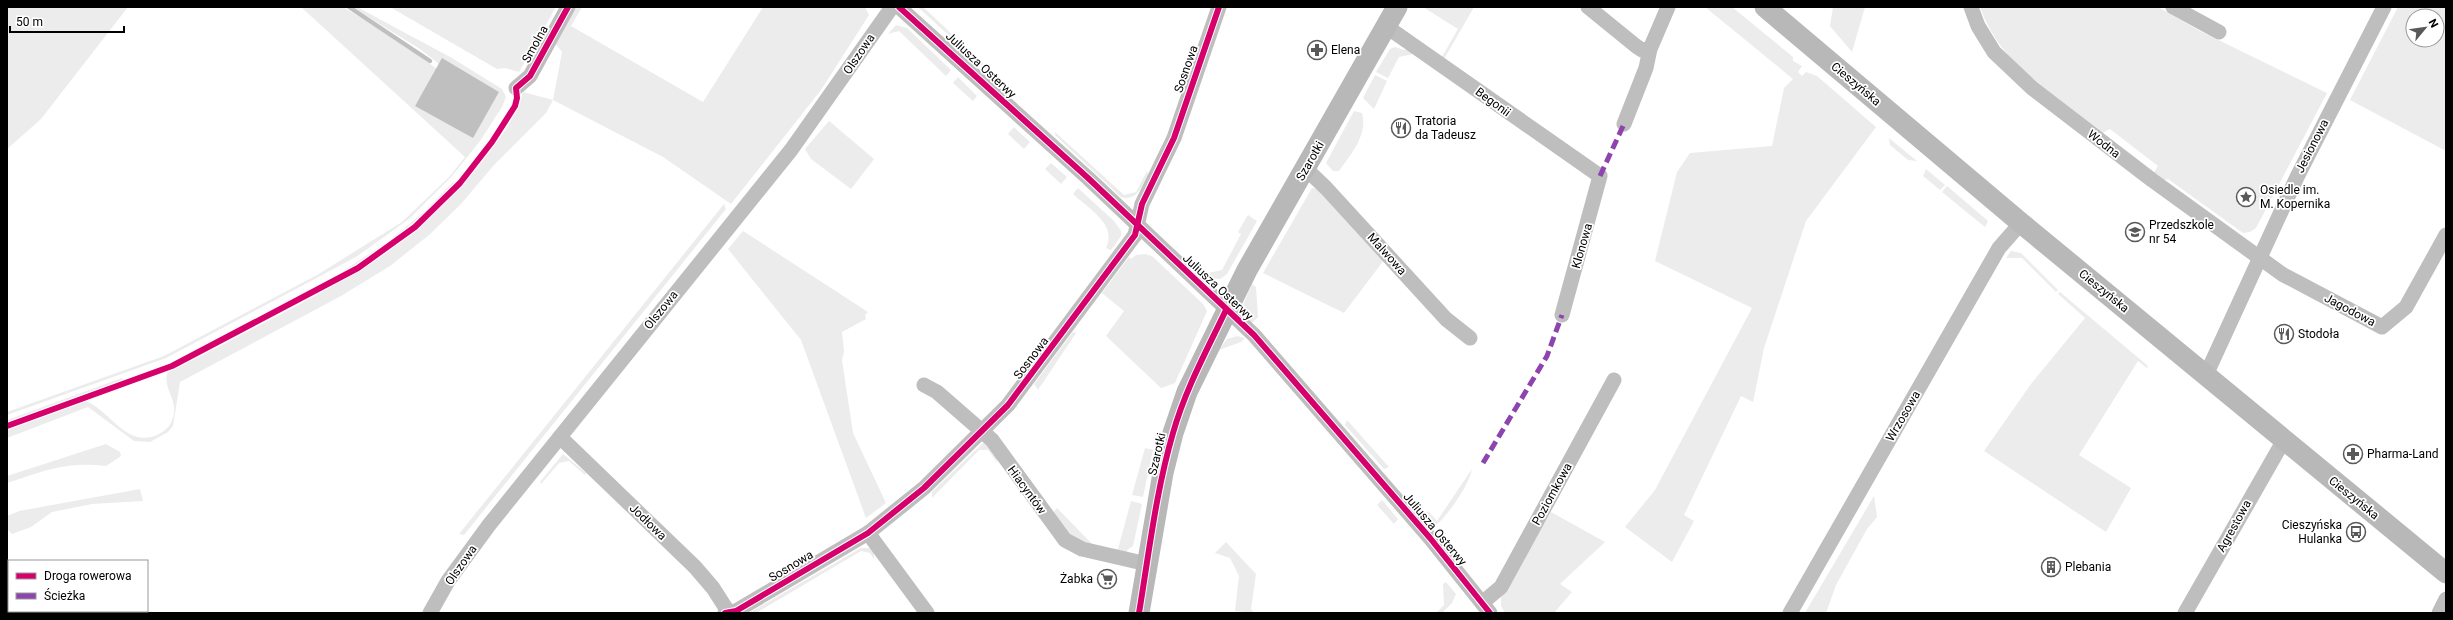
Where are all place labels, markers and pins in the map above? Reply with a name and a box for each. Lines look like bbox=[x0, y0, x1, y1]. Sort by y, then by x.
pharmacy icon: Elena bbox=[1306, 39, 1328, 61]
place label: Elena bbox=[1331, 43, 1360, 57]
place label: Tratoria da Tadeusz bbox=[1415, 114, 1476, 142]
restaurant icon: Tratoria da Tadeusz bbox=[1390, 117, 1412, 139]
place label: Osiedle im. M. Kopernika bbox=[2260, 183, 2330, 211]
place icon: Osiedle im. M. Kopernika bbox=[2235, 186, 2257, 208]
place label: Przedszkole nr 54 bbox=[2149, 218, 2214, 246]
school or university icon: Przedszkole nr 54 bbox=[2124, 221, 2146, 243]
restaurant icon: Stodoła bbox=[2273, 323, 2295, 345]
place label: Stodoła bbox=[2298, 327, 2339, 341]
pharmacy icon: Pharma-Land bbox=[2342, 443, 2364, 465]
place label: Pharma-Land bbox=[2367, 447, 2439, 461]
place label: Cieszyńska Hulanka bbox=[2282, 518, 2342, 546]
bus stop icon: Cieszyńska Hulanka bbox=[2345, 521, 2367, 543]
building icon: Plebania bbox=[2040, 556, 2062, 578]
place label: Plebania bbox=[2065, 560, 2111, 574]
supermarket icon: Żabka bbox=[1096, 568, 1118, 590]
place label: Żabka bbox=[1060, 571, 1093, 586]

